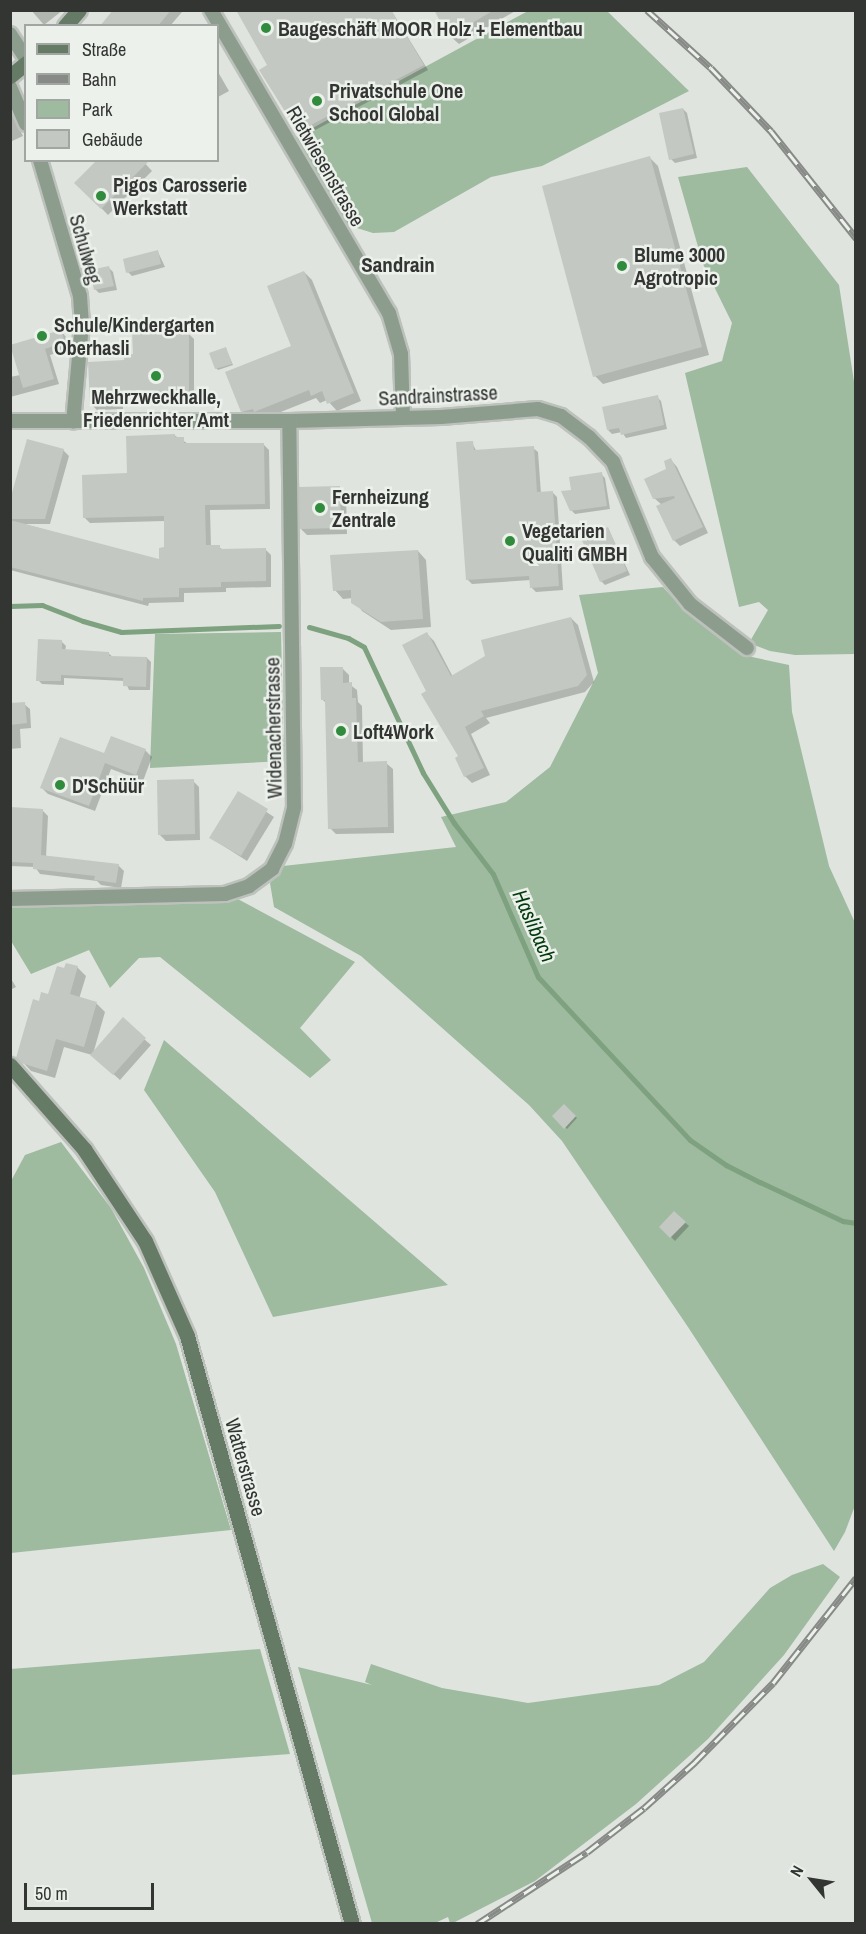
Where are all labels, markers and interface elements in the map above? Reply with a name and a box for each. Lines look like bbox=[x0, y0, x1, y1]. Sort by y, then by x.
place label: Baugeschäft MOOR Holz + Elementbau bbox=[278, 16, 583, 40]
marker: Baugeschäft MOOR Holz + Elementbau bbox=[259, 21, 273, 35]
legend bbox=[24, 24, 219, 162]
text: Straße bbox=[82, 37, 126, 62]
text: Bahn bbox=[82, 67, 116, 92]
place label: Privatschule One School Global bbox=[329, 78, 463, 125]
marker: Privatschule One School Global bbox=[310, 94, 324, 108]
text: Park bbox=[82, 97, 112, 122]
street label: Rietwiesenstrasse bbox=[282, 102, 370, 230]
text: Gebäude bbox=[82, 127, 143, 152]
place label: Pigos Carosserie Werkstatt bbox=[113, 172, 247, 219]
marker: Pigos Carosserie Werkstatt bbox=[94, 189, 108, 203]
street label: Schulweg bbox=[65, 212, 107, 286]
place label: Blume 3000 Agrotropic bbox=[634, 243, 725, 290]
district label: Sandrain bbox=[361, 252, 435, 278]
marker: Blume 3000 Agrotropic bbox=[615, 259, 629, 273]
place label: Schule/Kindergarten Oberhasli bbox=[54, 312, 214, 359]
marker: Schule/Kindergarten Oberhasli bbox=[35, 329, 49, 343]
marker: Mehrzweckhalle, Friedenrichter Amt bbox=[149, 369, 163, 383]
street label: Sandrainstrasse bbox=[378, 380, 498, 410]
place label: Mehrzweckhalle, Friedenrichter Amt bbox=[83, 385, 229, 432]
place label: Fernheizung Zentrale bbox=[332, 484, 429, 531]
marker: Fernheizung Zentrale bbox=[313, 501, 327, 515]
place label: Vegetarien Qualiti GMBH bbox=[522, 518, 628, 565]
marker: Vegetarien Qualiti GMBH bbox=[503, 534, 517, 548]
street label: Widenacherstrasse bbox=[260, 657, 286, 799]
place label: Loft4Work bbox=[353, 719, 434, 743]
marker: Loft4Work bbox=[334, 724, 348, 738]
place label: D'Schüür bbox=[72, 773, 144, 797]
marker: D'Schüür bbox=[53, 778, 67, 792]
water label: Haslibach bbox=[507, 886, 561, 966]
street label: Watterstrasse bbox=[221, 1415, 271, 1519]
north arrow bbox=[782, 1850, 842, 1910]
text: N bbox=[785, 1861, 808, 1881]
scale bar bbox=[27, 1871, 158, 1909]
text: 50 m bbox=[35, 1881, 68, 1906]

